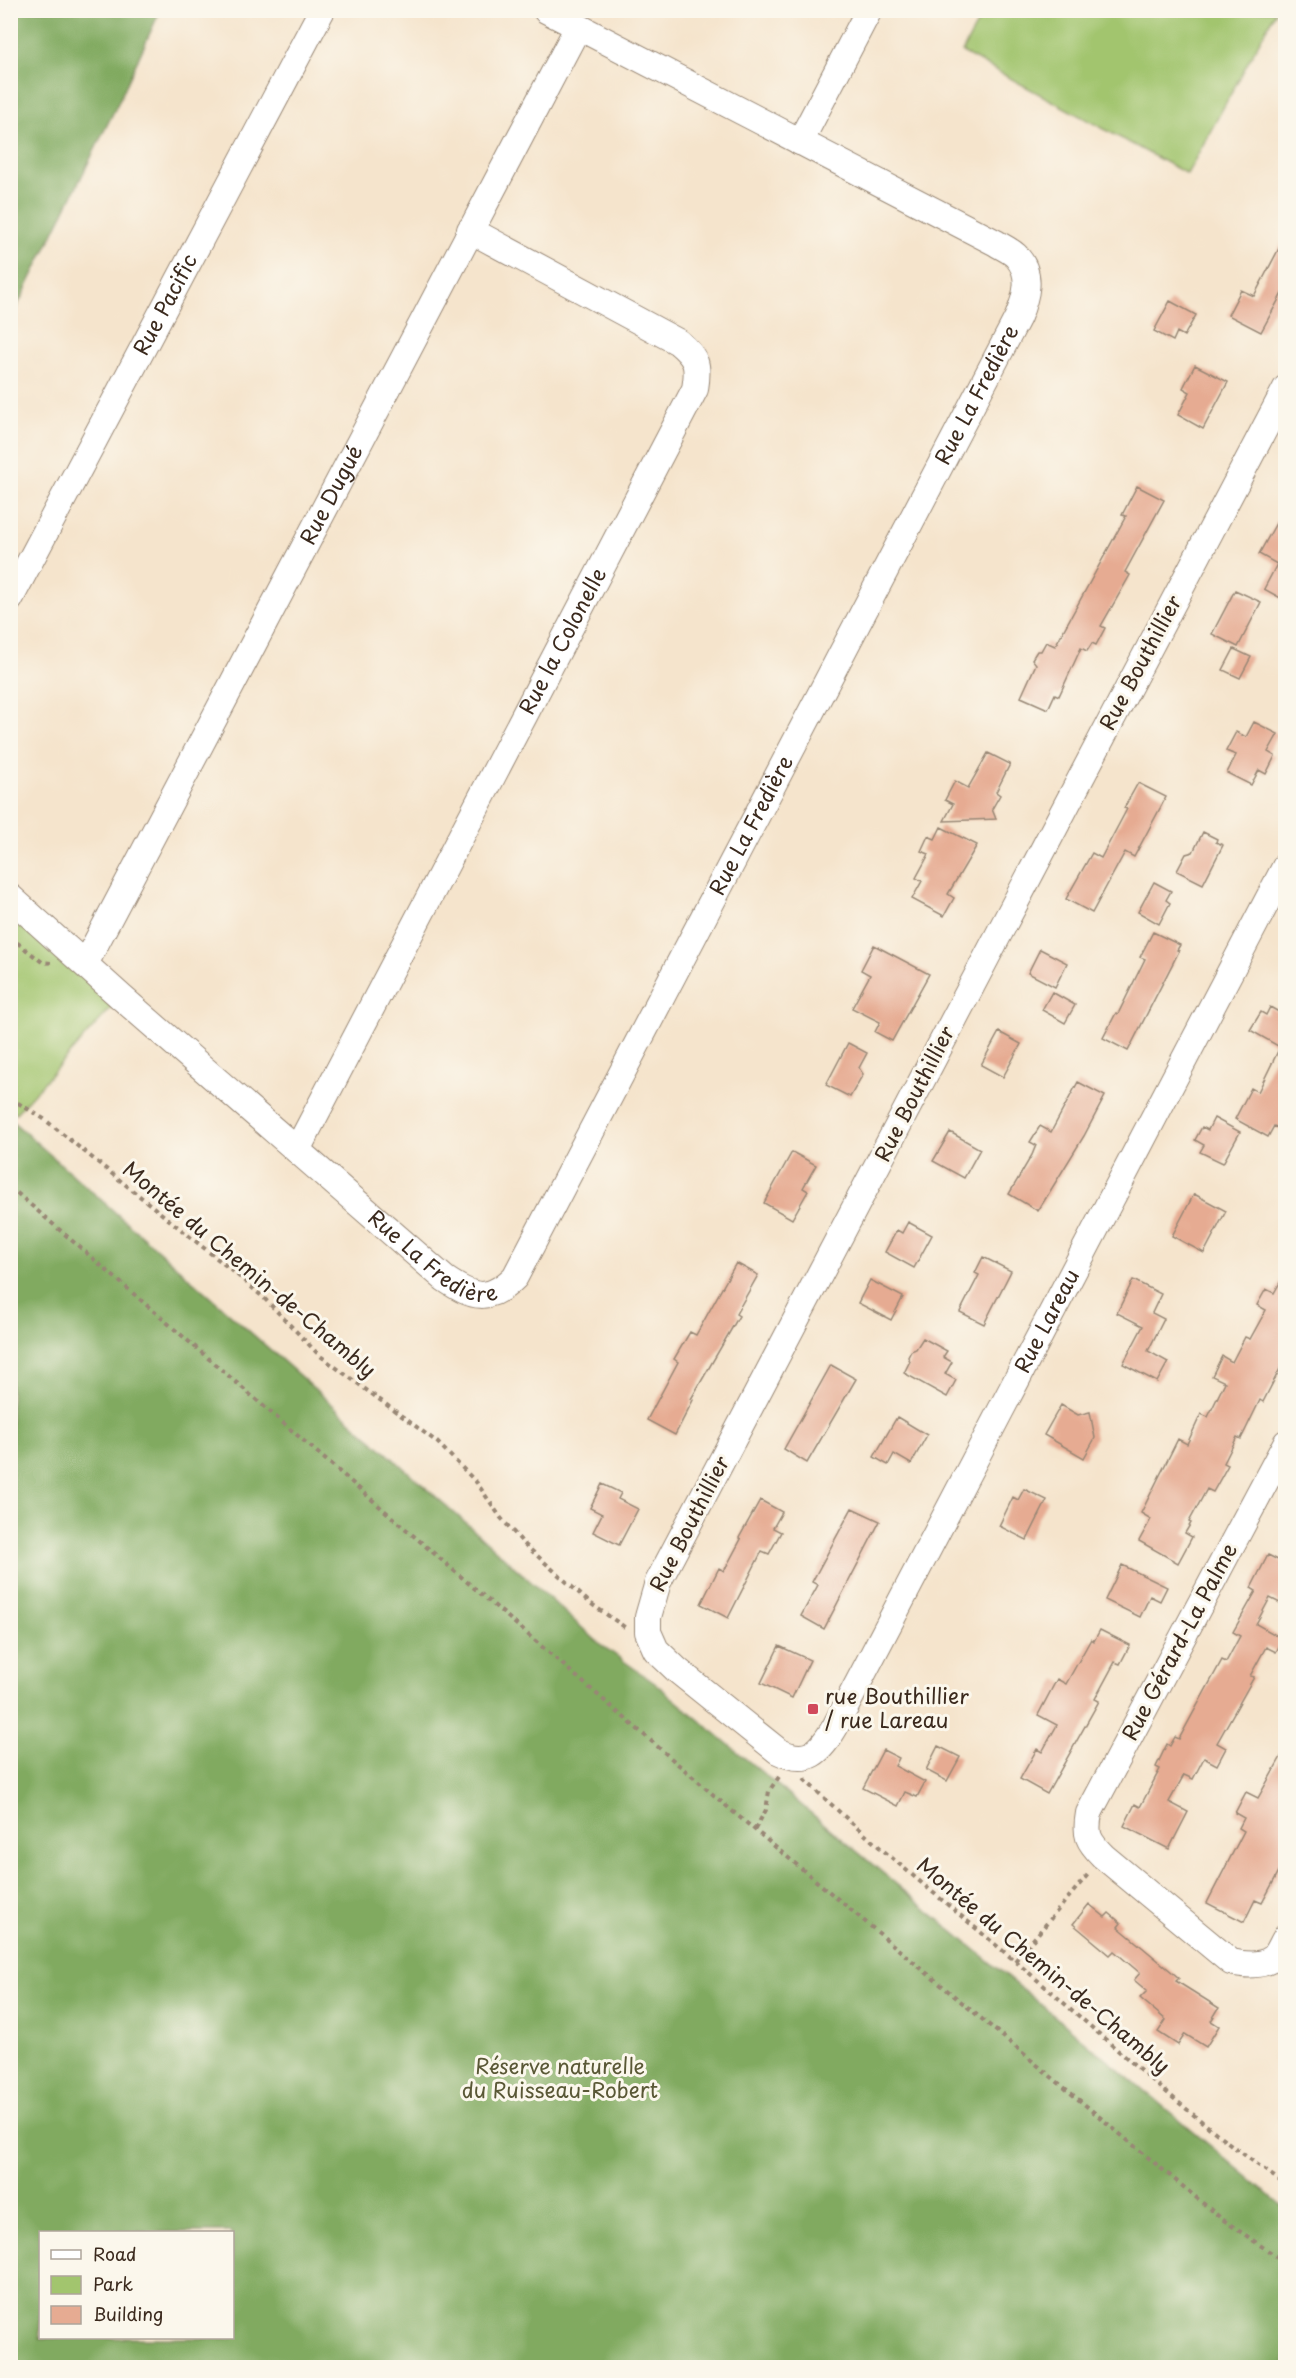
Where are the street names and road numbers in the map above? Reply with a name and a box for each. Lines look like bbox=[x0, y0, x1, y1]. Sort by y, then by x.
street label: Rue Pacific bbox=[124, 247, 204, 360]
street label: Rue La Fredière bbox=[925, 318, 1025, 470]
street label: Rue Dugué bbox=[291, 438, 370, 550]
street label: Rue la Colonelle bbox=[510, 561, 613, 720]
street label: Rue Bouthillier bbox=[1090, 588, 1189, 735]
street label: Rue La Fredière bbox=[700, 749, 800, 900]
street label: Rue Bouthillier bbox=[865, 1019, 961, 1167]
street label: Montée du Chemin-de-Chambly bbox=[117, 1153, 384, 1384]
street label: Rue La Fredière bbox=[362, 1201, 501, 1309]
street label: Rue Lareau bbox=[1005, 1263, 1086, 1378]
street label: Rue Bouthillier bbox=[640, 1449, 736, 1597]
street label: Rue Gérard-La Palme bbox=[1113, 1537, 1244, 1745]
street label: Montée du Chemin-de-Chambly bbox=[911, 1849, 1178, 2080]

